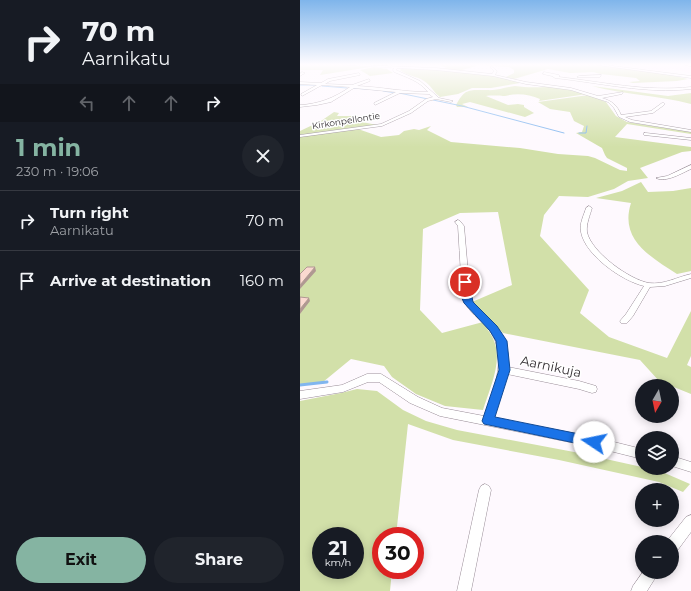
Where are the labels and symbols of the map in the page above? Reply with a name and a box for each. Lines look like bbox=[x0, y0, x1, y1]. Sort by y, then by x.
street label: Kirkonpellontie bbox=[311, 110, 381, 131]
pin bbox=[448, 265, 482, 299]
street label: Aarnikuja bbox=[519, 352, 583, 380]
north arrow bbox=[635, 379, 679, 423]
position arrow bbox=[573, 421, 615, 463]
speed limit sign: 30 bbox=[372, 527, 424, 579]

